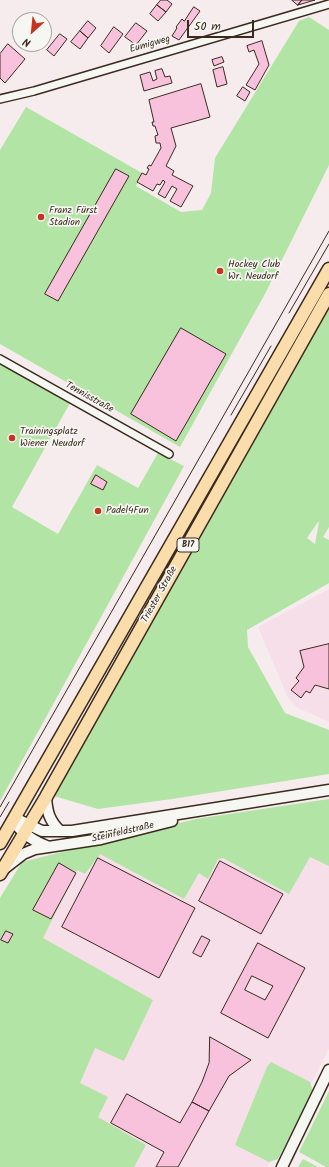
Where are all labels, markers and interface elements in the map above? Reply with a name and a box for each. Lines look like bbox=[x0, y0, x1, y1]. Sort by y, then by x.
north arrow bbox=[12, 12, 52, 52]
scale bar bbox=[189, 12, 256, 38]
text: 50 m bbox=[194, 17, 221, 36]
text: N bbox=[20, 32, 34, 51]
street label: Eumigweg bbox=[128, 33, 172, 57]
place label: Franz Fürst Stadion bbox=[49, 205, 97, 228]
marker: Franz Fürst Stadion bbox=[36, 212, 46, 222]
place label: Hockey Club Wr. Neudorf bbox=[228, 259, 280, 282]
marker: Hockey Club Wr. Neudorf bbox=[215, 266, 225, 276]
street label: Tennisstraße bbox=[63, 380, 115, 416]
place label: Trainingsplatz Wiener Neudorf bbox=[20, 426, 85, 450]
marker: Trainingsplatz Wiener Neudorf bbox=[7, 433, 17, 443]
place label: Padel4Fun bbox=[106, 505, 149, 517]
marker: Padel4Fun bbox=[93, 506, 103, 516]
road number: B17 bbox=[177, 538, 199, 552]
street label: Triester Straße bbox=[139, 565, 181, 625]
street label: Steinfeldstraße bbox=[91, 820, 155, 846]

